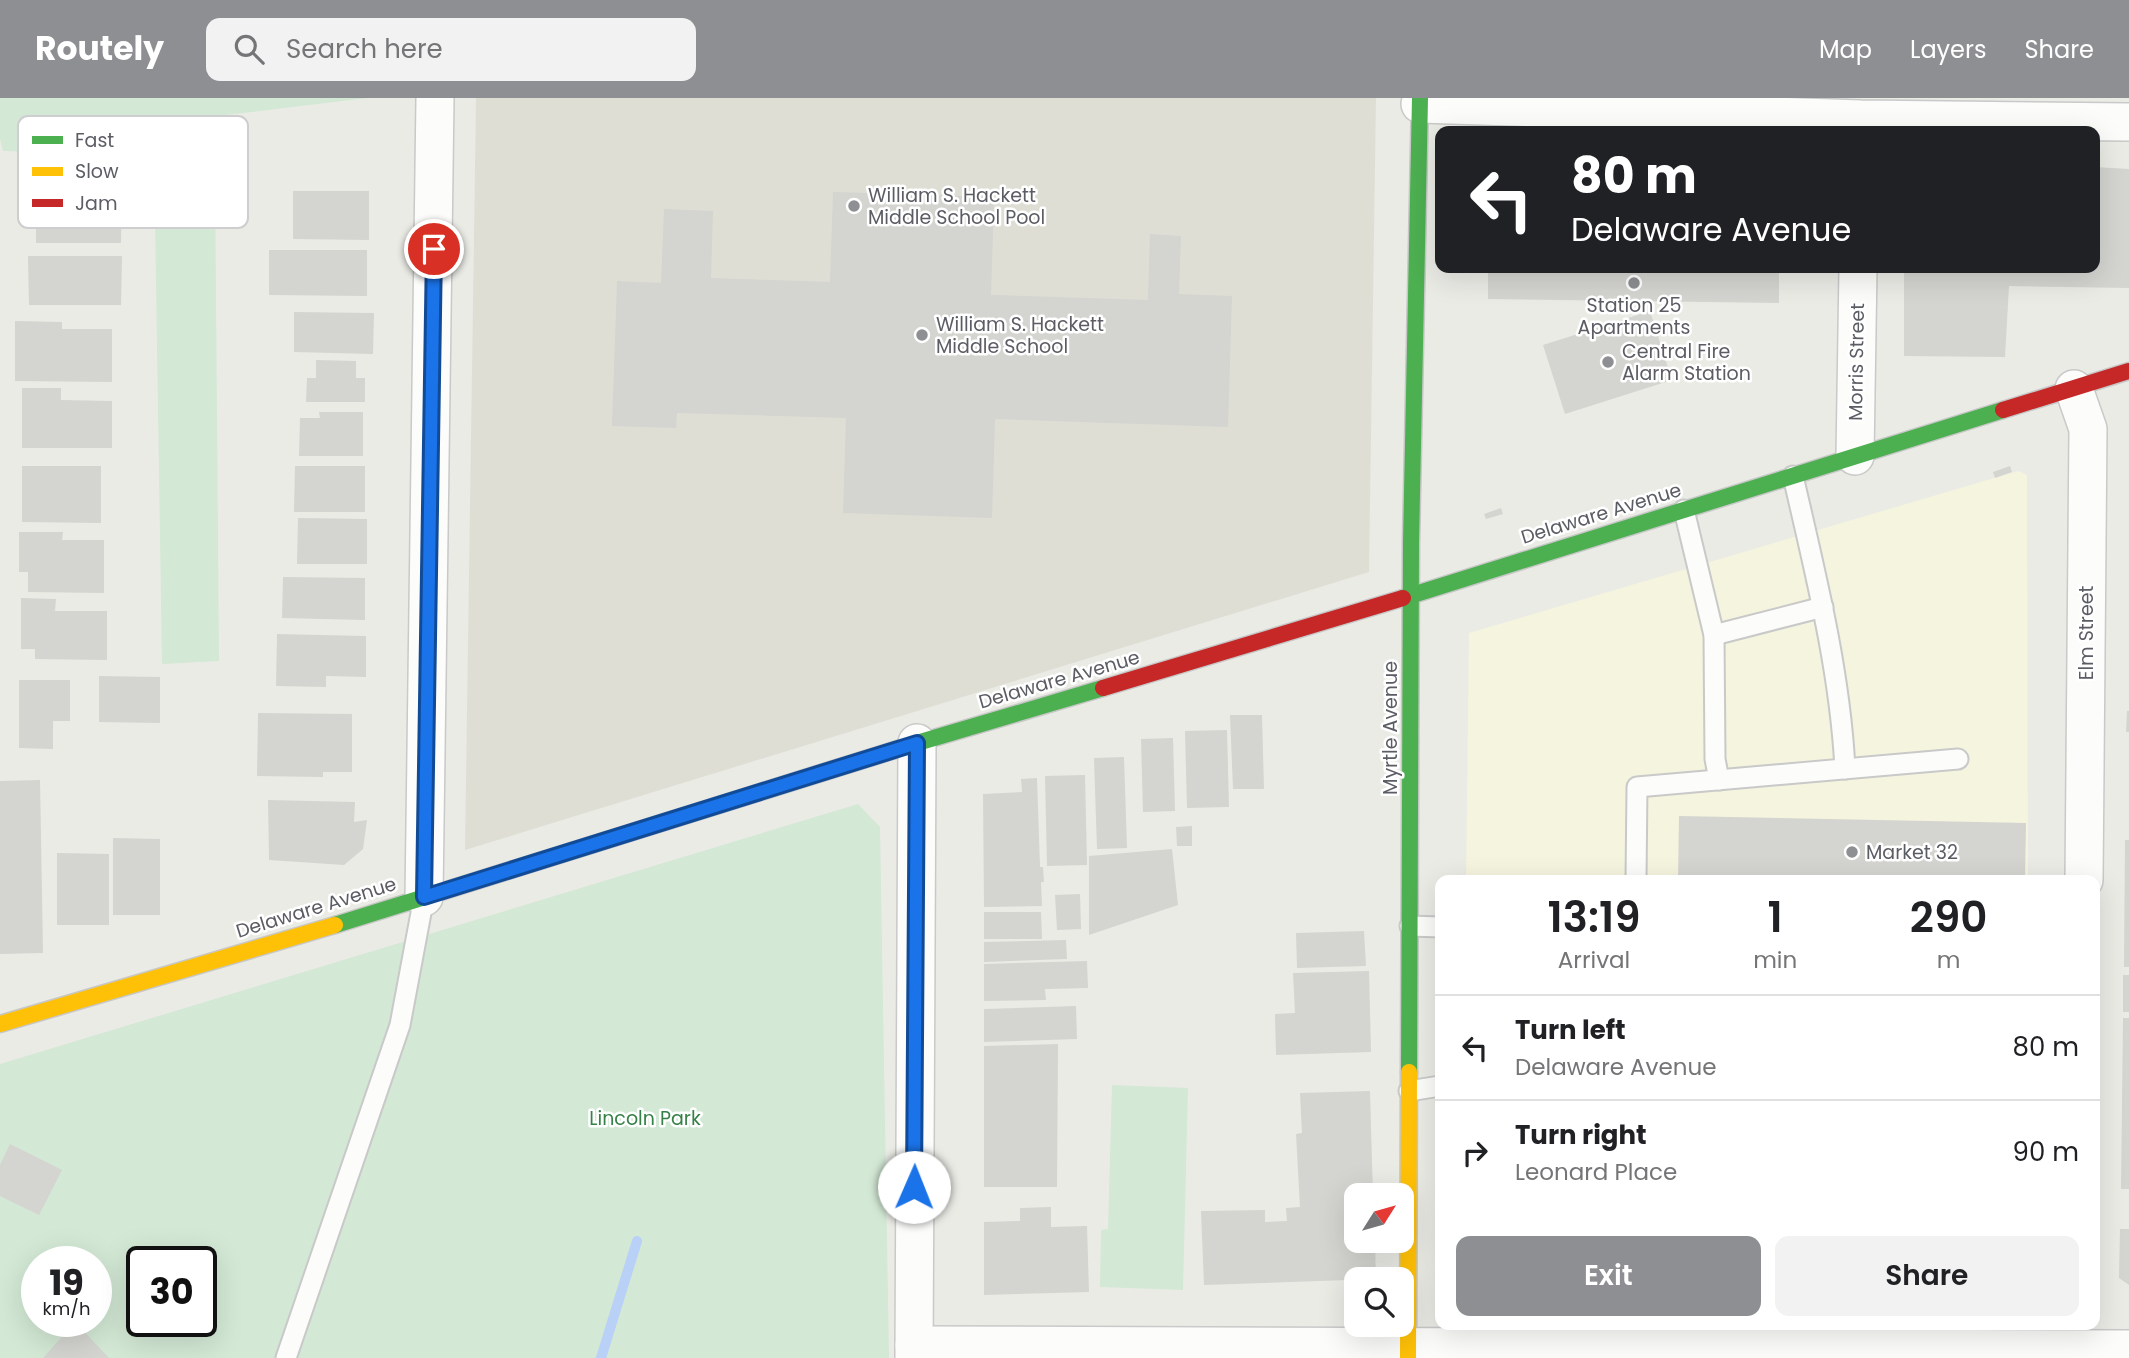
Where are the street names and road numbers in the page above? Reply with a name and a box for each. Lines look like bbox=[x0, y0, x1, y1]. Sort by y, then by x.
street label: Morris Street bbox=[1842, 303, 1871, 421]
street label: Delaware Avenue bbox=[1518, 476, 1685, 551]
street label: Elm Street bbox=[2073, 586, 2100, 680]
street label: Delaware Avenue bbox=[975, 644, 1143, 715]
street label: Myrtle Avenue bbox=[1377, 661, 1404, 795]
street label: Delaware Avenue bbox=[233, 870, 400, 945]

